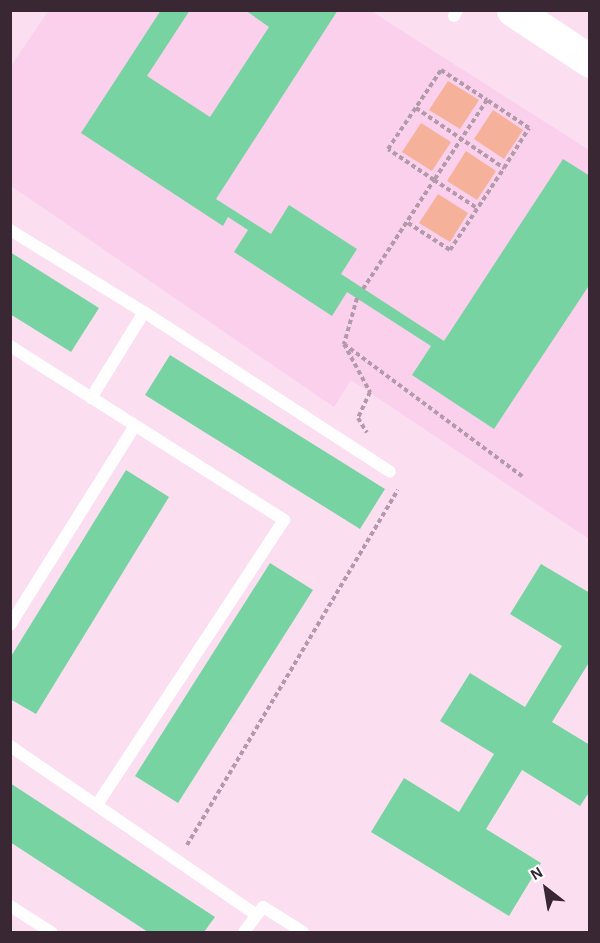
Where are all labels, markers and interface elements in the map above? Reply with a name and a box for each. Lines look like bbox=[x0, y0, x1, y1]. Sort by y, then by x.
north arrow bbox=[516, 859, 576, 919]
text: N bbox=[528, 864, 546, 883]

